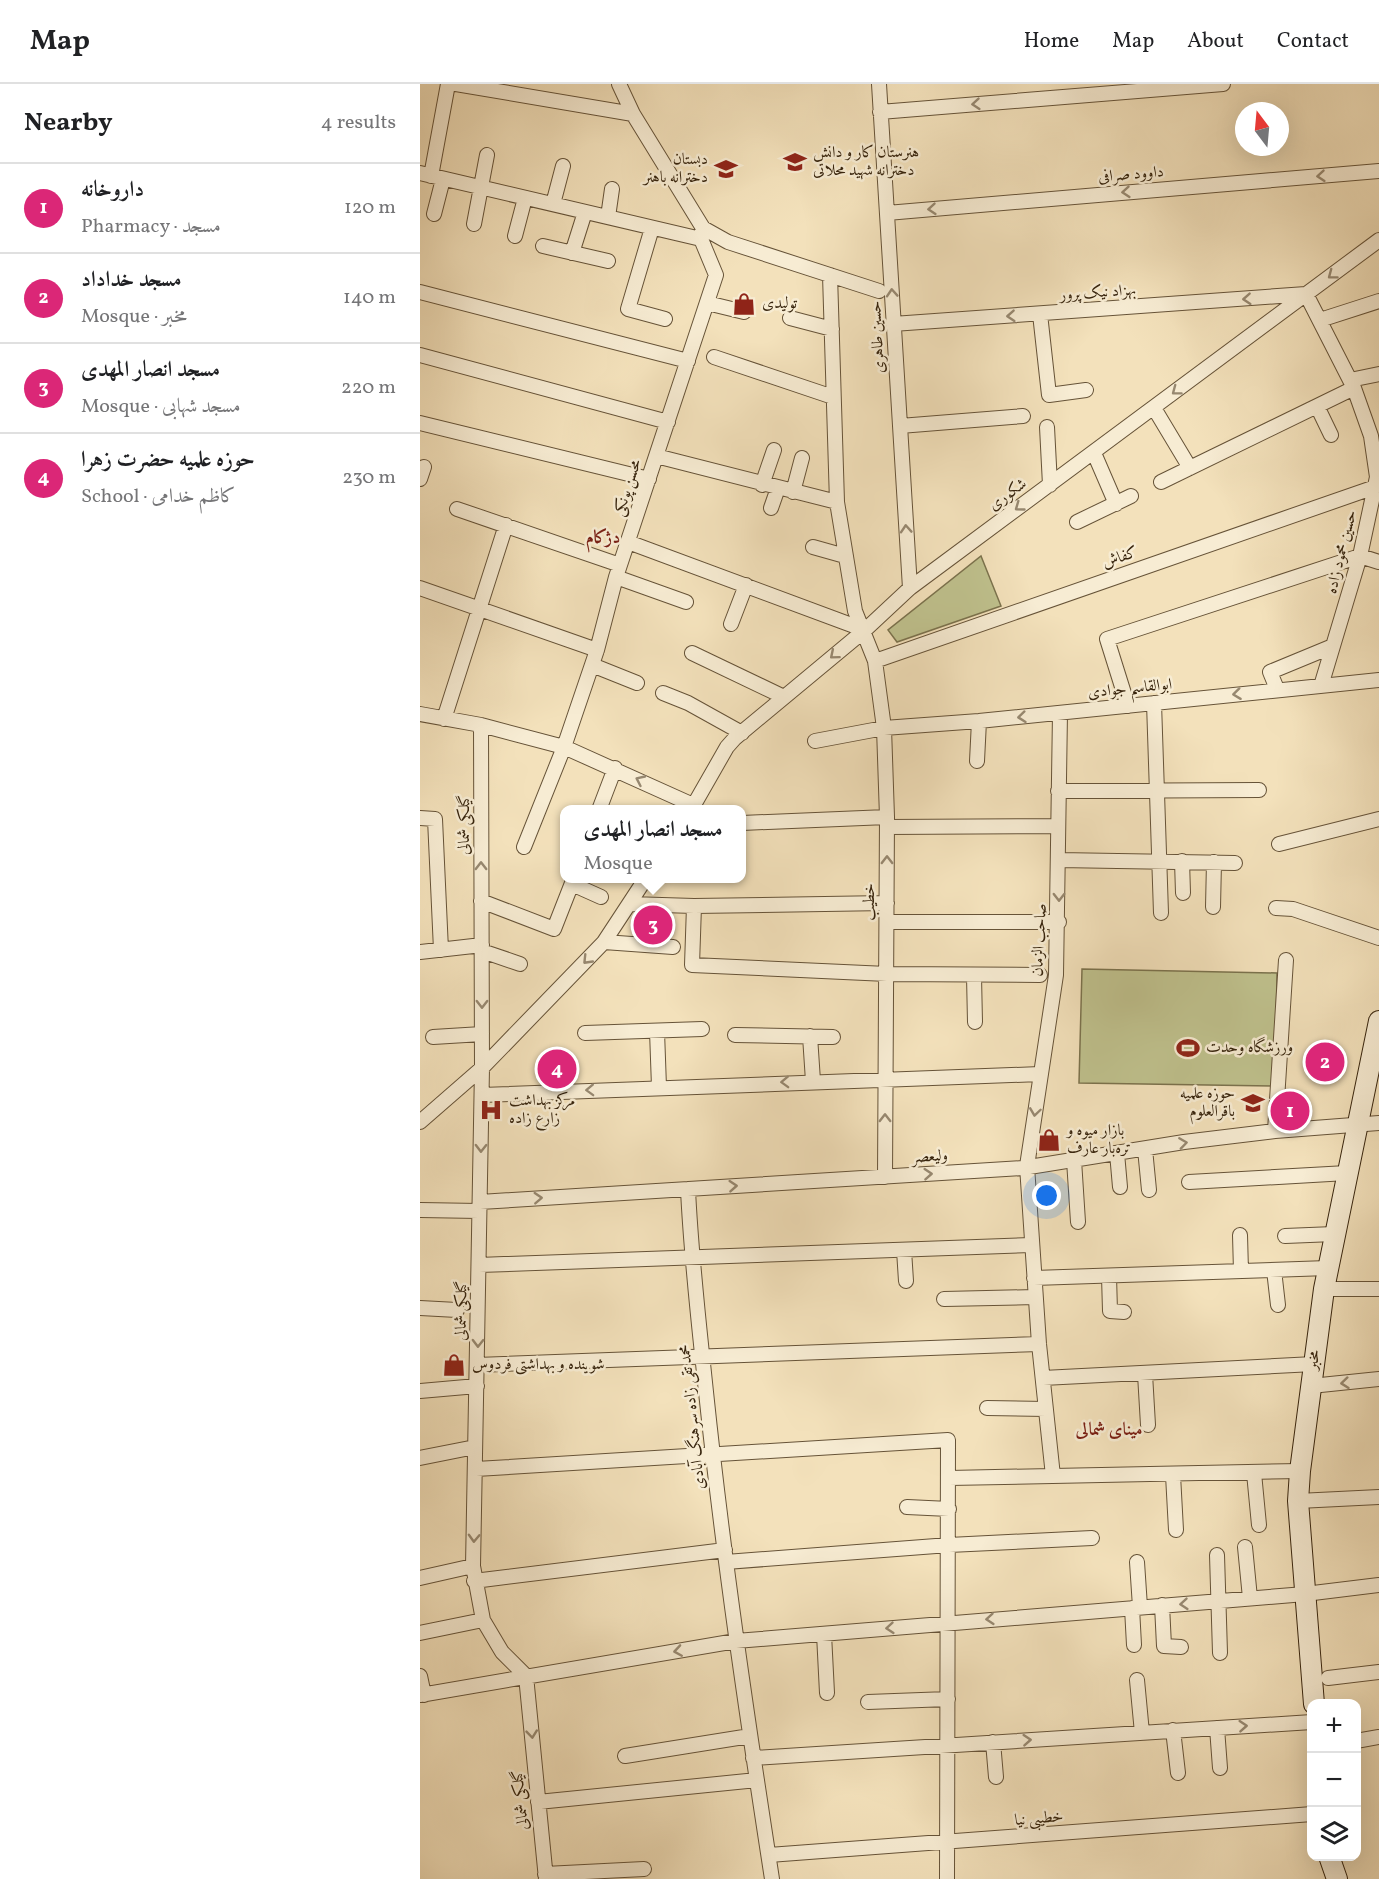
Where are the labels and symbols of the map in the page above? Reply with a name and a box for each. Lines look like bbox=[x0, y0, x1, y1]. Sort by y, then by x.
one-way arrow bbox=[971, 97, 980, 110]
north arrow bbox=[1235, 102, 1289, 156]
place label: هنرستان کار و دانش دخترانه شهید محلاتی bbox=[813, 142, 919, 182]
place label: دبستان دخترانه باهنر bbox=[642, 149, 708, 189]
school or university icon: هنرستان کار و دانش دخترانه شهید محلاتی bbox=[782, 149, 808, 175]
school or university icon: دبستان دخترانه باهنر bbox=[713, 156, 739, 182]
street label: داوود صرافی bbox=[1097, 161, 1165, 189]
one-way arrow bbox=[1316, 169, 1325, 182]
one-way arrow bbox=[1122, 186, 1131, 199]
one-way arrow bbox=[928, 202, 937, 215]
one-way arrow bbox=[1328, 268, 1339, 279]
street label: بهزاد نیک پرور bbox=[1057, 279, 1137, 307]
one-way arrow bbox=[885, 288, 898, 297]
shop icon: تولیدی bbox=[731, 291, 757, 317]
one-way arrow bbox=[1243, 292, 1252, 305]
place label: تولیدی bbox=[762, 293, 798, 315]
street label: حسین طاهری bbox=[865, 300, 891, 374]
one-way arrow bbox=[1007, 309, 1016, 322]
one-way arrow bbox=[1171, 384, 1182, 395]
street label: محسن پونکی bbox=[608, 456, 648, 519]
street label: شکوری bbox=[984, 474, 1032, 516]
one-way arrow bbox=[1014, 500, 1025, 511]
street label: حسین محمود زاده bbox=[1321, 508, 1363, 596]
one-way arrow bbox=[900, 525, 913, 534]
district label: دژکام bbox=[586, 526, 620, 553]
street label: کفاش bbox=[1099, 542, 1141, 574]
one-way arrow bbox=[830, 648, 841, 659]
street label: ابوالقاسم جوادی bbox=[1087, 674, 1174, 708]
one-way arrow bbox=[1233, 687, 1242, 699]
one-way arrow bbox=[1018, 710, 1027, 723]
one-way arrow bbox=[636, 776, 647, 788]
street label: گيلکی شمالی bbox=[454, 795, 476, 855]
one-way arrow bbox=[881, 856, 893, 865]
one-way arrow bbox=[475, 861, 487, 870]
street label: خطیب bbox=[859, 883, 881, 921]
one-way arrow bbox=[1053, 893, 1065, 902]
pin: 3 bbox=[634, 902, 672, 948]
street label: صاحب الزمان bbox=[1027, 903, 1053, 977]
one-way arrow bbox=[583, 953, 594, 963]
one-way arrow bbox=[476, 999, 488, 1008]
sports icon: ورزشگاه وحدت bbox=[1175, 1035, 1201, 1061]
place label: ورزشگاه وحدت bbox=[1206, 1036, 1293, 1059]
pin: 2 bbox=[1306, 1040, 1344, 1084]
pin: 4 bbox=[538, 1046, 576, 1092]
one-way arrow bbox=[781, 1076, 790, 1088]
place label: حوزه علمیه باقرالعلوم bbox=[1180, 1083, 1235, 1125]
one-way arrow bbox=[586, 1084, 595, 1097]
pin: 1 bbox=[1270, 1088, 1310, 1134]
place label: مرکز بهداشت زارع زاده bbox=[509, 1090, 575, 1131]
school or university icon: حوزه علمیه باقرالعلوم bbox=[1240, 1090, 1266, 1116]
hospital icon: مرکز بهداشت زارع زاده bbox=[478, 1097, 504, 1123]
one-way arrow bbox=[1029, 1107, 1041, 1116]
one-way arrow bbox=[879, 1114, 891, 1123]
place label: بازار میوه و تره‌بار عارف bbox=[1065, 1120, 1131, 1160]
shop icon: بازار میوه و تره‌بار عارف bbox=[1036, 1127, 1062, 1153]
one-way arrow bbox=[1179, 1137, 1188, 1149]
one-way arrow bbox=[475, 1143, 487, 1152]
street label: ولیعصر bbox=[909, 1145, 949, 1169]
one-way arrow bbox=[923, 1168, 932, 1181]
one-way arrow bbox=[728, 1180, 737, 1193]
your location bbox=[1032, 1181, 1061, 1210]
one-way arrow bbox=[534, 1192, 543, 1205]
street label: گيلکی شمالی bbox=[450, 1281, 474, 1341]
one-way arrow bbox=[471, 1338, 484, 1347]
street label: محمد تقی زاده سرهنگ آبادی bbox=[673, 1343, 712, 1491]
street label: مخبر bbox=[1301, 1348, 1326, 1373]
shop icon: شوینده و بهداشتی فردوس bbox=[441, 1352, 467, 1378]
place label: شوینده و بهداشتی فردوس bbox=[472, 1354, 605, 1376]
one-way arrow bbox=[1340, 1376, 1349, 1389]
district label: مینای شمالی bbox=[1075, 1418, 1142, 1443]
one-way arrow bbox=[468, 1533, 481, 1542]
one-way arrow bbox=[1179, 1597, 1188, 1610]
one-way arrow bbox=[985, 1612, 994, 1625]
one-way arrow bbox=[886, 1621, 895, 1634]
one-way arrow bbox=[674, 1644, 684, 1657]
one-way arrow bbox=[1238, 1720, 1247, 1733]
one-way arrow bbox=[525, 1730, 538, 1739]
one-way arrow bbox=[1023, 1733, 1032, 1746]
street label: گيلکی شمالی bbox=[507, 1769, 535, 1831]
street label: خطیبی نیا bbox=[1014, 1806, 1064, 1833]

